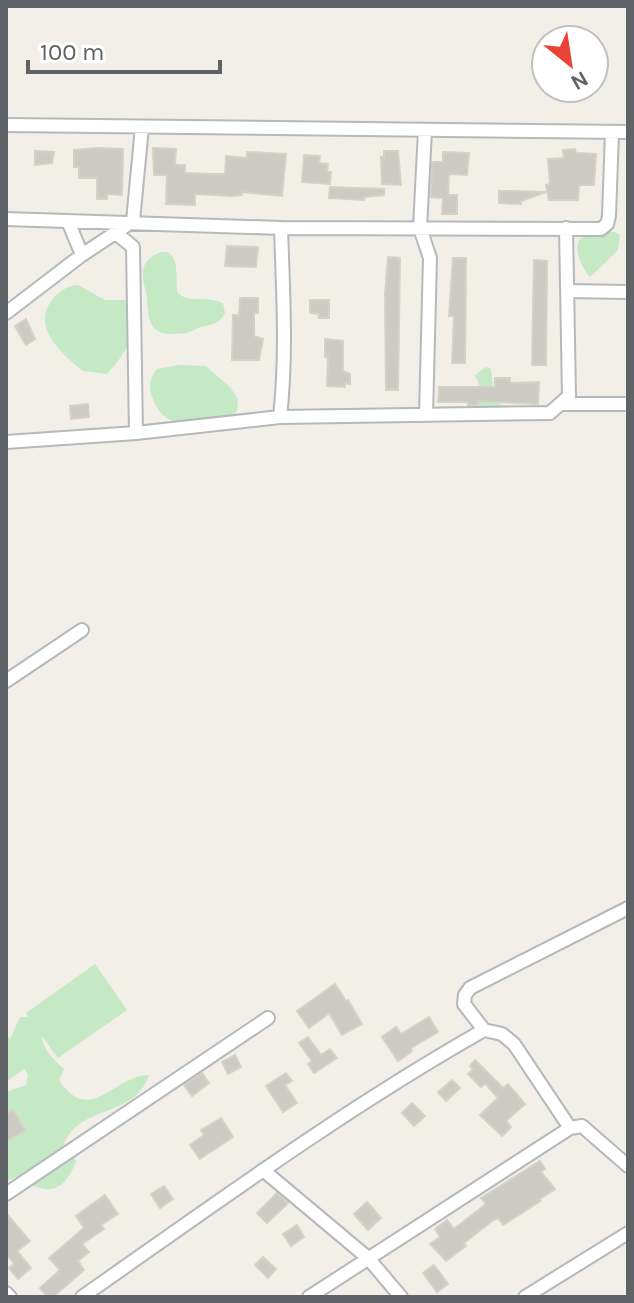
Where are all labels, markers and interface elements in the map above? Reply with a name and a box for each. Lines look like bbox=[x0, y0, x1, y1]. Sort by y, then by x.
scale bar bbox=[28, 24, 220, 74]
north arrow bbox=[530, 24, 610, 104]
text: 100 m bbox=[40, 38, 105, 66]
text: N bbox=[566, 65, 593, 96]

